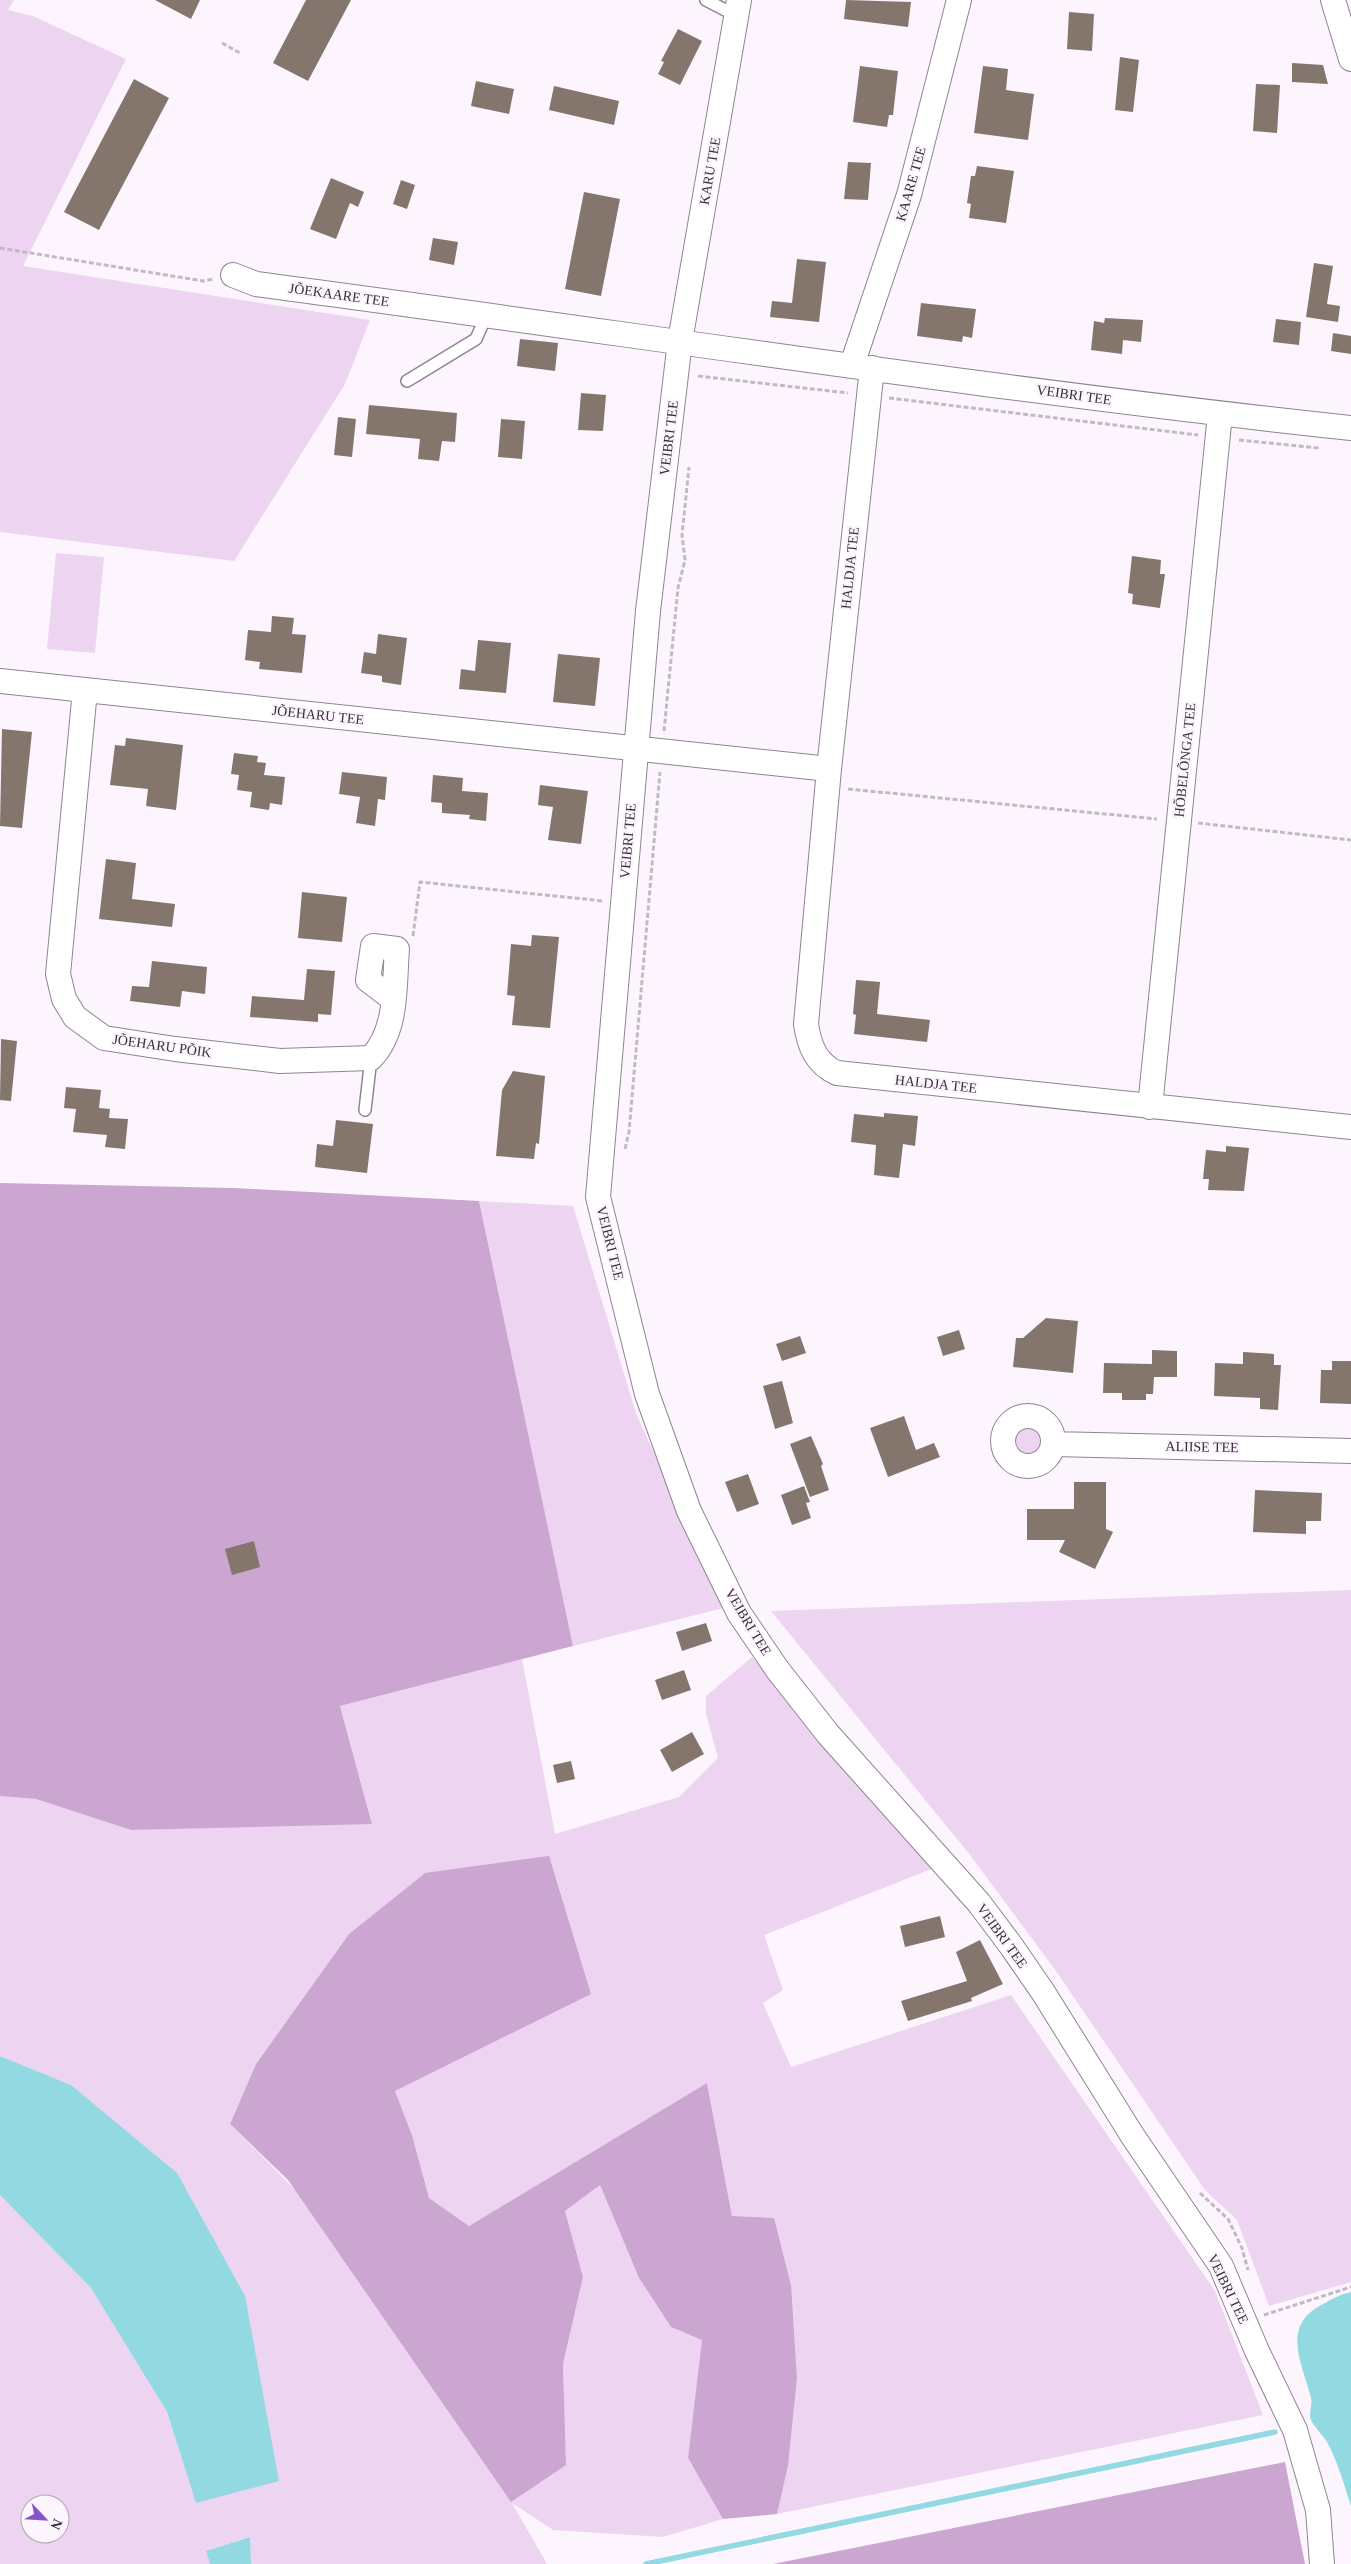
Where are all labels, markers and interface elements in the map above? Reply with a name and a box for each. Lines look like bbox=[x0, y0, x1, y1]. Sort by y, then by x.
street label: KARU TEE bbox=[697, 136, 723, 206]
street label: KAARE TEE bbox=[893, 145, 929, 223]
street label: JÕEKAARE TEE bbox=[288, 280, 390, 309]
street label: VEIBRI TEE bbox=[1036, 382, 1112, 408]
street label: VEIBRI TEE bbox=[657, 400, 681, 476]
street label: HALDJA TEE bbox=[838, 526, 862, 610]
street label: JÕEHARU TEE bbox=[271, 702, 365, 727]
street label: HÕBELÕNGA TEE bbox=[1171, 702, 1198, 818]
street label: VEIBRI TEE bbox=[617, 803, 639, 879]
street label: JÕEHARU PÕIK bbox=[111, 1031, 213, 1060]
street label: HALDJA TEE bbox=[894, 1072, 978, 1096]
street label: VEIBRI TEE bbox=[594, 1205, 626, 1281]
street label: ALIISE TEE bbox=[1165, 1439, 1239, 1455]
street label: VEIBRI TEE bbox=[722, 1586, 774, 1658]
street label: VEIBRI TEE bbox=[974, 1901, 1030, 1971]
street label: VEIBRI TEE bbox=[1205, 2252, 1251, 2326]
north arrow bbox=[20, 2494, 70, 2544]
text: N bbox=[47, 2517, 65, 2532]

